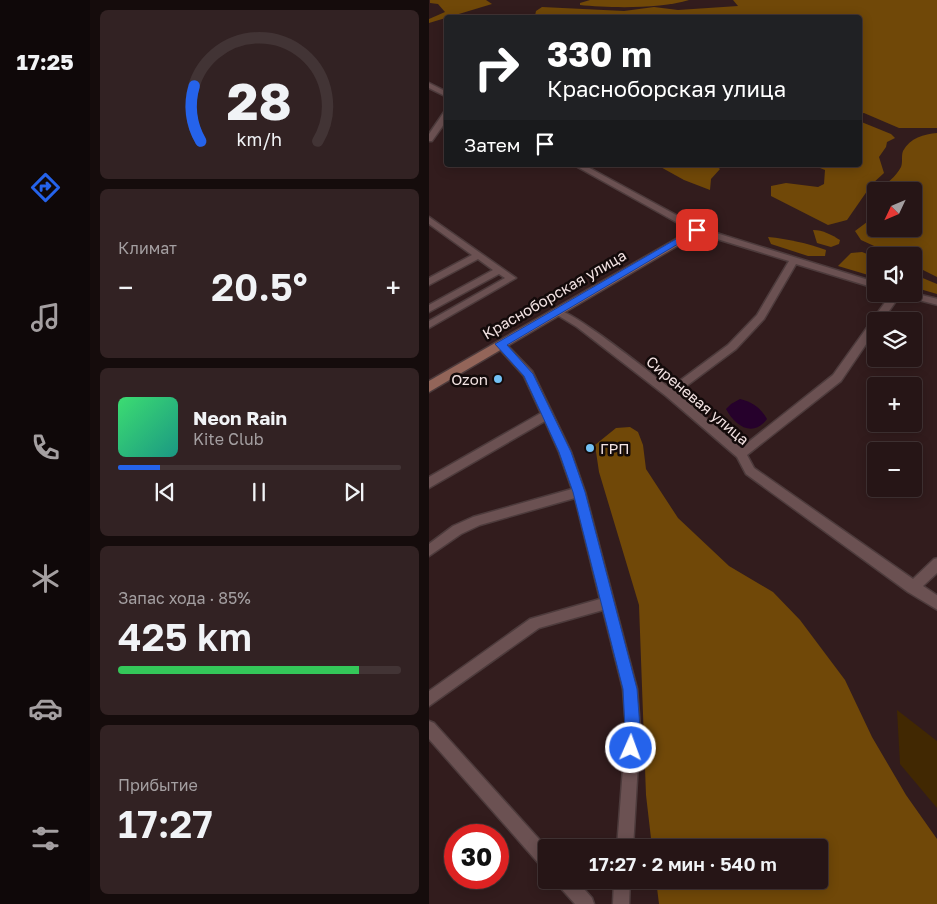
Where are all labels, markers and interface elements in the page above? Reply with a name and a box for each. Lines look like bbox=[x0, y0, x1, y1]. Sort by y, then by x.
text: 330 m bbox=[547, 33, 652, 75]
icon: right bbox=[464, 35, 529, 100]
text: 17:25 bbox=[16, 48, 74, 75]
text: 28 bbox=[227, 69, 292, 131]
text: Красноборская улица bbox=[547, 75, 786, 102]
text: km/h bbox=[237, 128, 282, 150]
icon: arrive bbox=[531, 130, 559, 158]
text: Затем bbox=[464, 133, 521, 156]
icon: directions bbox=[28, 170, 63, 205]
north arrow bbox=[867, 182, 921, 238]
map controls bbox=[867, 182, 922, 497]
pin bbox=[676, 209, 718, 251]
icon: arrive bbox=[683, 216, 711, 244]
text: Климат bbox=[118, 238, 177, 258]
street label: Красноборская улица bbox=[479, 245, 629, 343]
button: sound bbox=[867, 247, 922, 302]
text: 20.5° bbox=[211, 264, 308, 309]
text: − bbox=[118, 271, 133, 304]
text: + bbox=[386, 271, 401, 304]
icon: music bbox=[28, 300, 63, 335]
button: layers bbox=[867, 312, 922, 367]
street label: Сиреневая улица bbox=[643, 352, 753, 448]
place label: Ozon bbox=[451, 370, 488, 388]
marker: Ozon bbox=[492, 373, 504, 385]
button: + bbox=[867, 377, 922, 432]
text: Neon Rain bbox=[193, 406, 287, 429]
text: Kite Club bbox=[193, 429, 264, 449]
icon: phone bbox=[28, 430, 63, 465]
place label: ГРП bbox=[600, 439, 629, 457]
marker: ГРП bbox=[584, 442, 596, 454]
button: − bbox=[867, 442, 922, 497]
icon: previous bbox=[151, 478, 179, 506]
icon: pause bbox=[245, 478, 273, 506]
icon: next bbox=[340, 478, 368, 506]
icon: climate bbox=[28, 561, 63, 596]
text: Запас хода · 85% bbox=[118, 588, 251, 608]
text: 425 km bbox=[118, 614, 252, 659]
icon: car bbox=[28, 691, 63, 726]
position arrow bbox=[604, 721, 656, 773]
text: Прибытие bbox=[118, 775, 198, 795]
text: 17:27 bbox=[118, 801, 213, 846]
icon: filters bbox=[28, 821, 63, 856]
speed limit sign: 30 bbox=[444, 824, 509, 889]
text: 17:27 · 2 мин · 540 m bbox=[589, 852, 777, 875]

